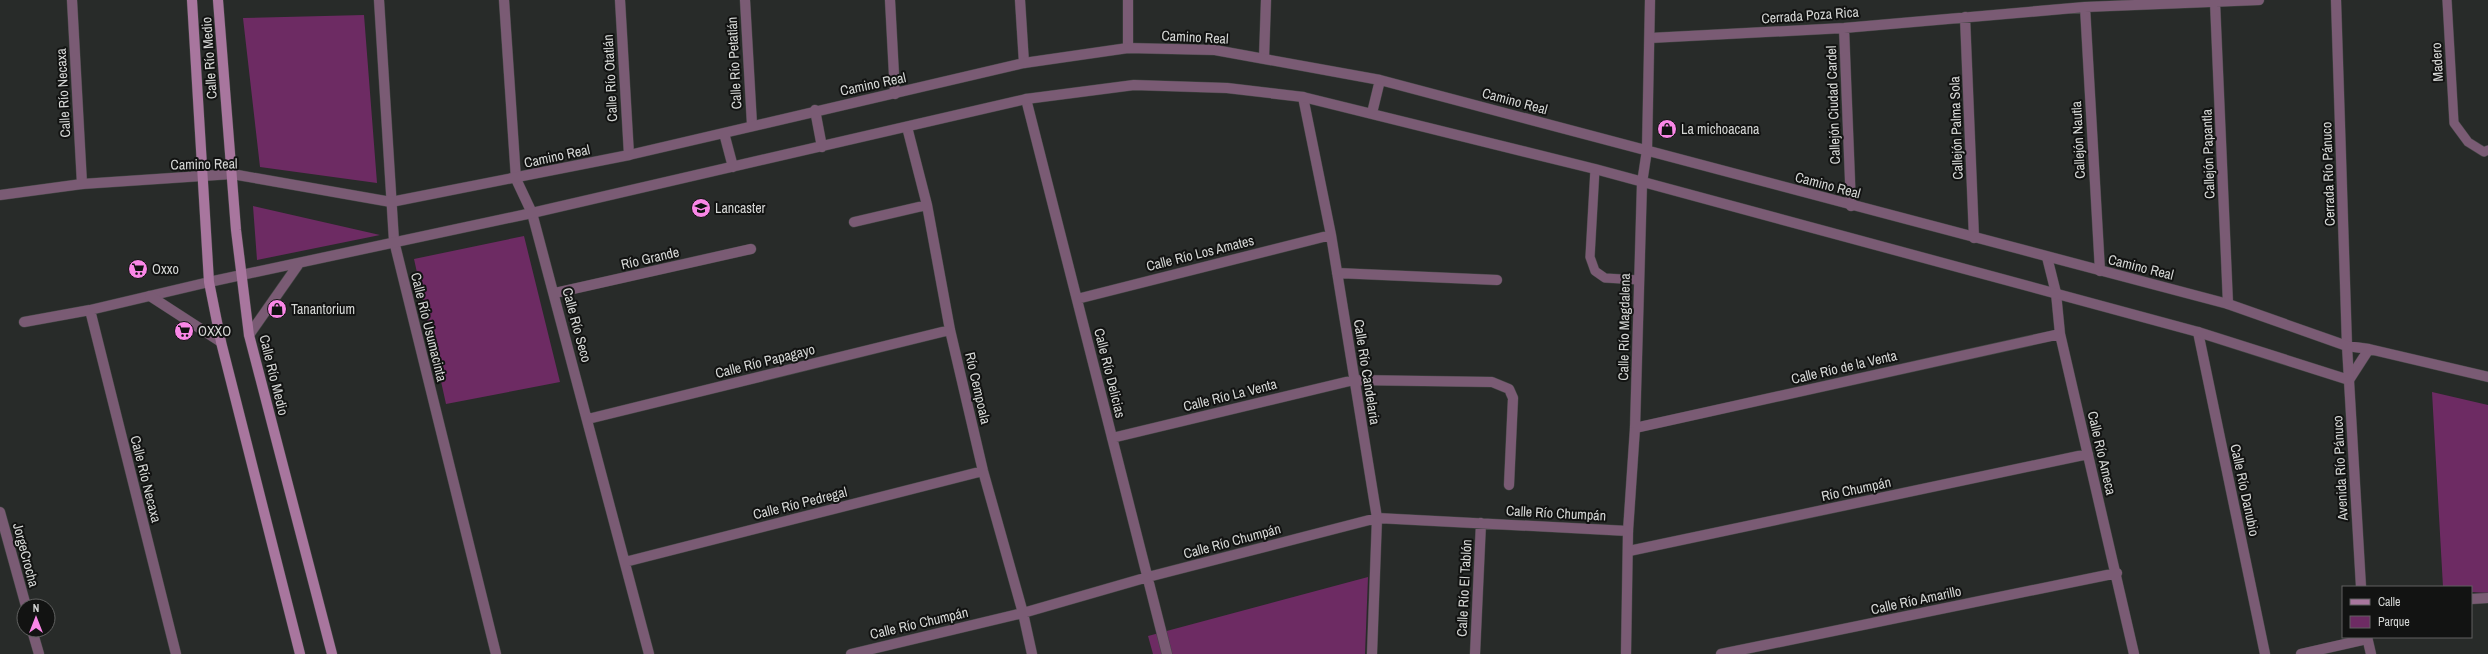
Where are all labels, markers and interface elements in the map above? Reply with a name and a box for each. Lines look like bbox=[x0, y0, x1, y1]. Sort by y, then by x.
street label: Cerrada Poza Rica bbox=[1761, 3, 1860, 27]
street label: Calle Río Medio bbox=[197, 16, 221, 100]
street label: Calle Río Petatlán bbox=[723, 16, 745, 110]
street label: Camino Real bbox=[1161, 26, 1229, 48]
street label: Calle Río Otatlán bbox=[599, 34, 621, 122]
street label: Madero bbox=[2427, 42, 2447, 82]
street label: Callejón Ciudad Cardel bbox=[1822, 45, 1844, 165]
street label: Calle Río Necaxa bbox=[52, 47, 74, 138]
street label: Camino Real bbox=[838, 68, 908, 100]
street label: Callejón Palma Sola bbox=[1945, 75, 1967, 180]
street label: Camino Real bbox=[1480, 84, 1550, 118]
street label: Callejón Nautla bbox=[2067, 100, 2089, 179]
street label: Callejón Papantla bbox=[2197, 108, 2219, 199]
shop icon: La michoacana bbox=[1656, 118, 1678, 140]
place label: La michoacana bbox=[1681, 120, 1760, 138]
street label: Cerrada Río Pánuco bbox=[2317, 121, 2339, 227]
street label: Camino Real bbox=[522, 140, 592, 172]
street label: Camino Real bbox=[170, 154, 238, 174]
street label: Camino Real bbox=[1793, 168, 1863, 202]
school or university icon: Lancaster bbox=[690, 197, 712, 219]
place label: Lancaster bbox=[715, 199, 766, 217]
street label: Calle Río Los Amates bbox=[1144, 231, 1256, 275]
street label: Río Grande bbox=[619, 243, 681, 273]
street label: Camino Real bbox=[2106, 250, 2176, 284]
supermarket icon: Oxxo bbox=[127, 258, 149, 280]
place label: Oxxo bbox=[152, 260, 179, 278]
street label: Calle Río Usumacinta bbox=[407, 271, 451, 384]
street label: Calle Río Magdalena bbox=[1614, 273, 1634, 381]
street label: Calle Río Seco bbox=[558, 286, 596, 364]
shop icon: Tanantorium bbox=[266, 298, 288, 320]
place label: Tanantorium bbox=[291, 300, 355, 318]
street label: Calle Río Candelaria bbox=[1350, 318, 1384, 427]
supermarket icon: OXXO bbox=[173, 320, 195, 342]
place label: OXXO bbox=[198, 322, 231, 340]
street label: Calle Río Delicias bbox=[1090, 326, 1130, 420]
street label: Calle Río Medio bbox=[255, 333, 293, 417]
street label: Calle Río Papagayo bbox=[713, 340, 817, 382]
street label: Calle Río de la Venta bbox=[1789, 346, 1899, 388]
street label: Río Cempoala bbox=[961, 350, 995, 426]
street label: Calle Río La Venta bbox=[1181, 375, 1279, 415]
street label: Calle Río Ameca bbox=[2084, 409, 2121, 497]
street label: Avenida Río Pánuco bbox=[2328, 415, 2352, 522]
street label: Calle Río Necaxa bbox=[126, 433, 166, 525]
street label: Calle Río Danubio bbox=[2226, 442, 2264, 538]
street label: Río Chumpán bbox=[1819, 473, 1893, 505]
street label: Calle Río Pedregal bbox=[751, 483, 849, 523]
street label: Calle Río Chumpán bbox=[1506, 501, 1606, 525]
street label: Calle Río Chumpán bbox=[1181, 519, 1283, 563]
street label: JorgeCrocha bbox=[9, 521, 43, 590]
street label: Calle Río El Tablón bbox=[1452, 539, 1476, 637]
street label: Calle Río Amarillo bbox=[1869, 582, 1963, 618]
legend bbox=[2342, 586, 2472, 638]
text: Calle bbox=[2378, 594, 2400, 610]
north arrow bbox=[16, 598, 56, 638]
text: N bbox=[33, 601, 39, 615]
street label: Calle Río Chumpán bbox=[868, 603, 970, 643]
text: Parque bbox=[2378, 614, 2410, 630]

